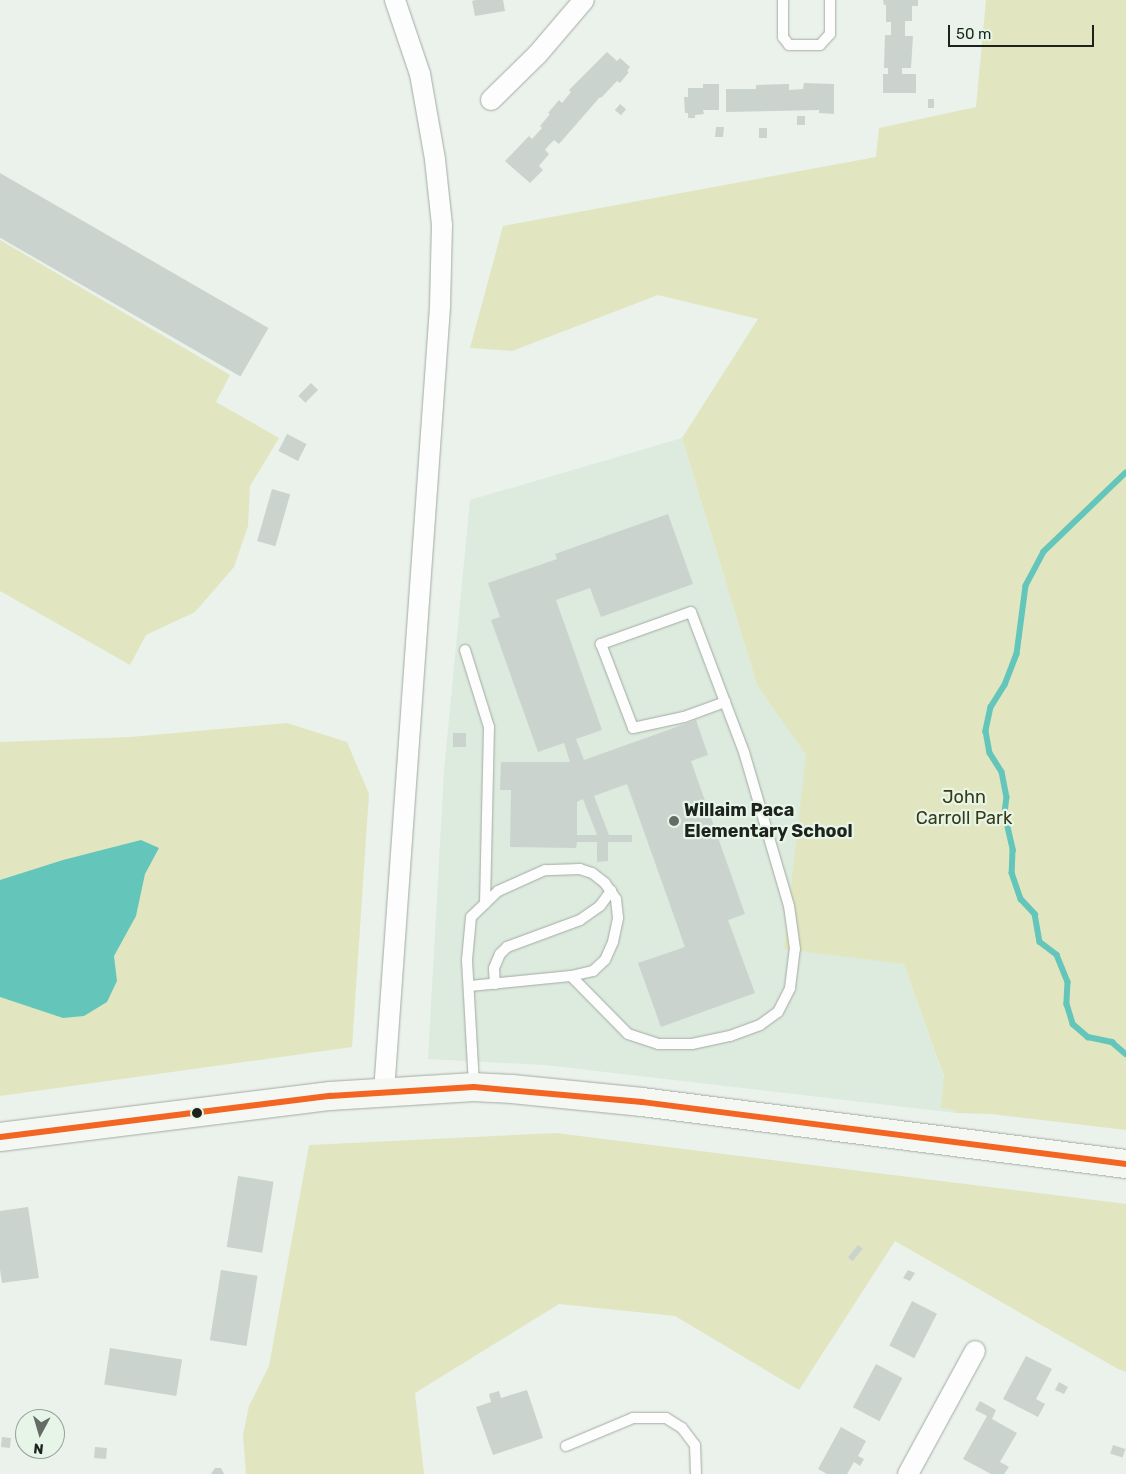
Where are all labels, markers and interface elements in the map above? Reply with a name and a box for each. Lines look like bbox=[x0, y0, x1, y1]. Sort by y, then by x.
scale bar bbox=[951, 15, 1097, 47]
text: 50 m bbox=[956, 25, 991, 43]
park label: John Carroll Park bbox=[916, 787, 1012, 830]
place label: Willaim Paca Elementary School bbox=[684, 800, 853, 842]
marker: Willaim Paca Elementary School bbox=[668, 815, 680, 827]
unlabelled marker bbox=[192, 1108, 202, 1118]
north arrow bbox=[15, 1409, 65, 1459]
text: N bbox=[33, 1439, 44, 1457]

